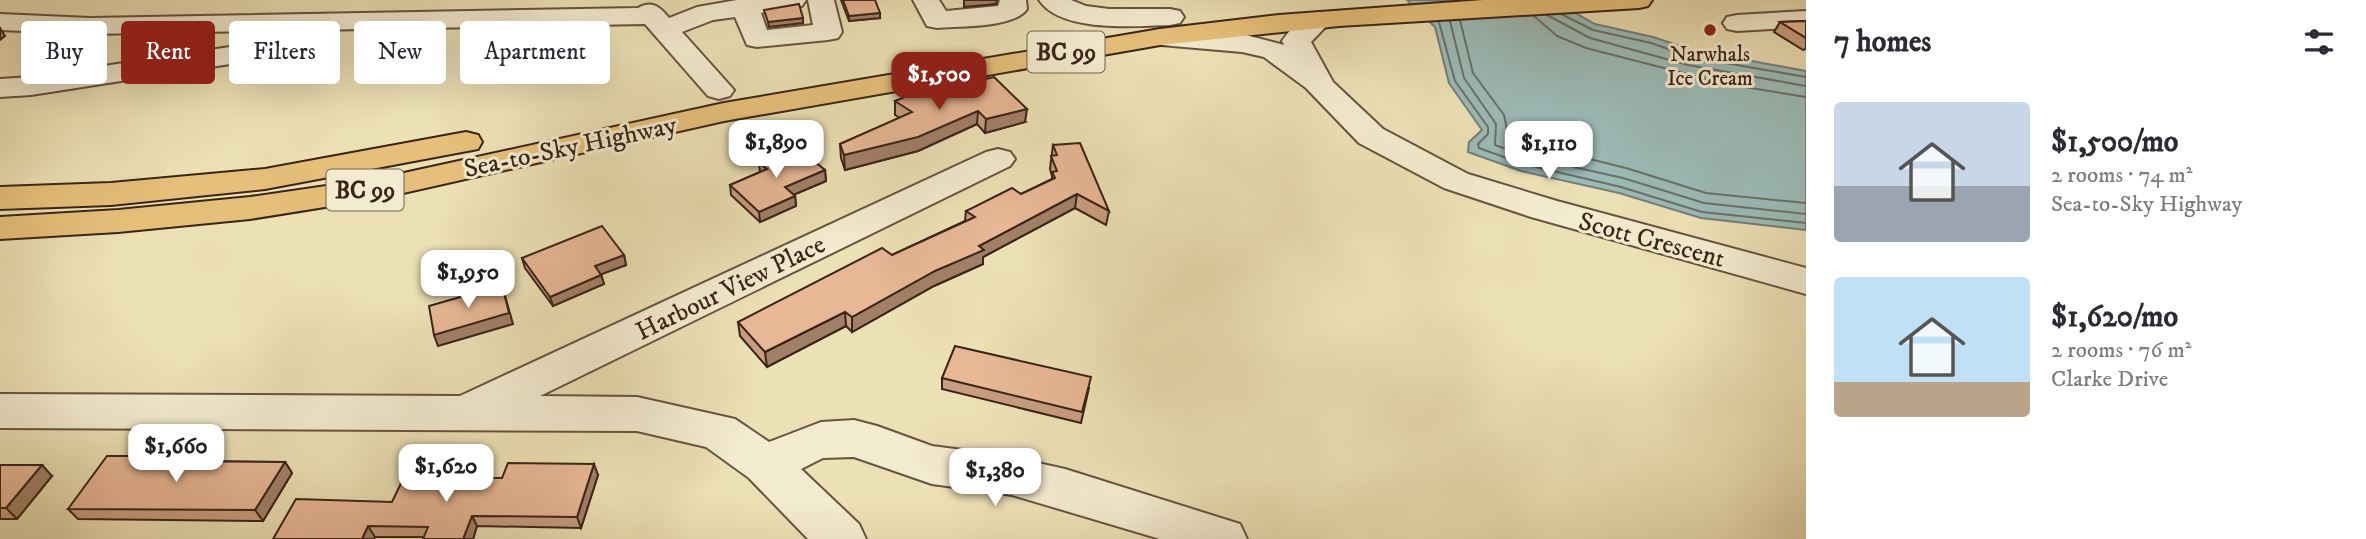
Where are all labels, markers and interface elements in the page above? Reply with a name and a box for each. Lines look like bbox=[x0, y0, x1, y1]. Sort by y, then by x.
chip: Buy bbox=[21, 21, 107, 84]
chip: Rent bbox=[121, 21, 215, 84]
chip: Filters bbox=[229, 21, 340, 84]
chip: New bbox=[354, 21, 446, 84]
chip: Apartment bbox=[460, 21, 610, 84]
marker: Narwhals Ice Cream bbox=[1702, 22, 1718, 38]
icon: filters bbox=[2300, 23, 2338, 61]
text: 7 homes bbox=[1834, 24, 1931, 61]
road number: BC 99 bbox=[1028, 32, 1104, 72]
place label: Narwhals Ice Cream bbox=[1667, 42, 1753, 92]
pin: $1,500 bbox=[882, 52, 996, 112]
text: $1,500 bbox=[907, 60, 971, 89]
street label: Sea-to-Sky Highway bbox=[461, 109, 680, 186]
pin: $1,890 bbox=[719, 120, 833, 180]
pin: $1,110 bbox=[1492, 122, 1606, 181]
text: $1,500/mo bbox=[2051, 124, 2178, 161]
text: $1,890 bbox=[745, 128, 807, 157]
text: $1,110 bbox=[1521, 129, 1577, 158]
icon: home bbox=[1890, 130, 1974, 214]
text: 2 rooms · 74 m² bbox=[2051, 161, 2192, 190]
road number: BC 99 bbox=[326, 170, 404, 210]
text: Sea-to-Sky Highway bbox=[2051, 190, 2242, 219]
street label: Scott Crescent bbox=[1575, 205, 1728, 276]
street label: Harbour View Place bbox=[630, 228, 831, 349]
pin: $1,950 bbox=[411, 250, 525, 310]
text: $1,950 bbox=[437, 258, 499, 287]
text: $1,620/mo bbox=[2051, 299, 2178, 336]
icon: home bbox=[1890, 305, 1974, 389]
text: 2 rooms · 76 m² bbox=[2051, 336, 2191, 365]
text: Clarke Drive bbox=[2051, 365, 2168, 394]
pin: $1,660 bbox=[119, 424, 233, 484]
text: $1,660 bbox=[144, 432, 208, 461]
pin: $1,620 bbox=[389, 444, 503, 504]
pin: $1,380 bbox=[938, 448, 1052, 508]
text: $1,620 bbox=[415, 452, 477, 481]
text: $1,380 bbox=[965, 456, 1025, 485]

